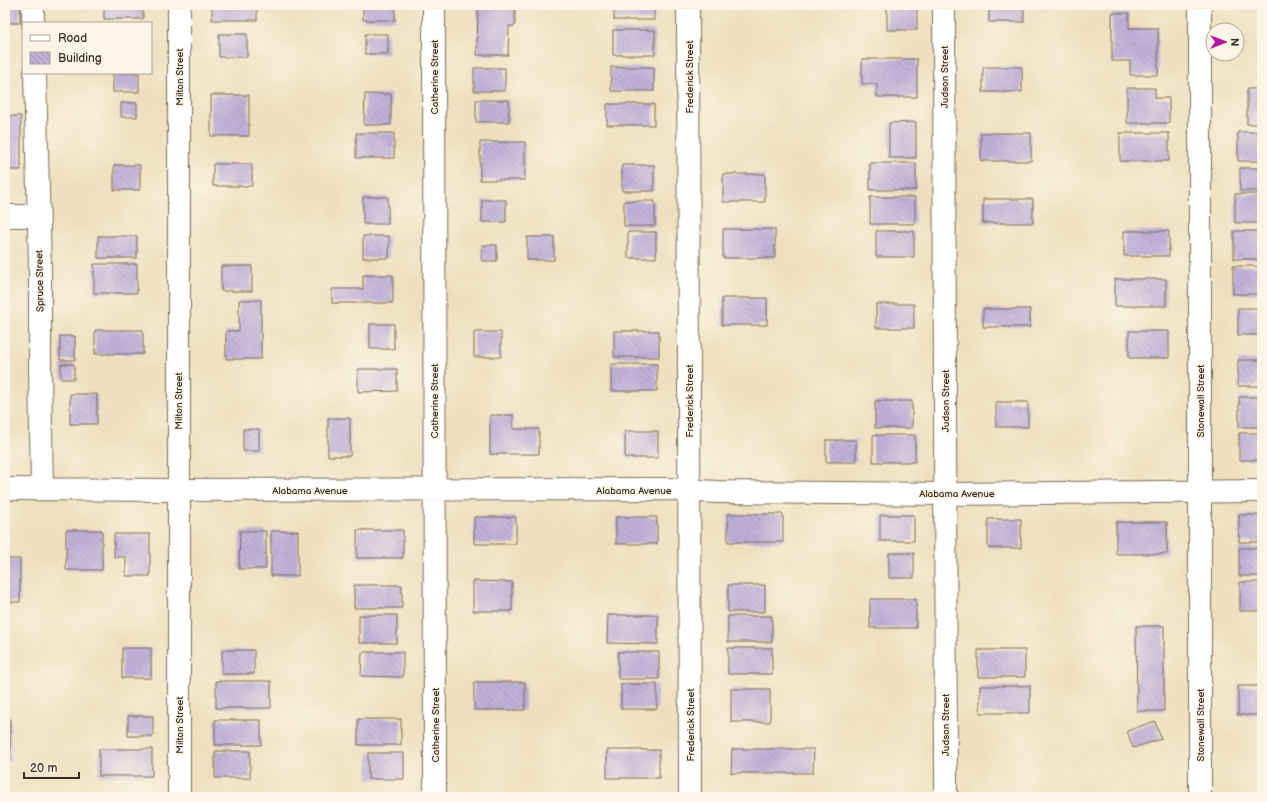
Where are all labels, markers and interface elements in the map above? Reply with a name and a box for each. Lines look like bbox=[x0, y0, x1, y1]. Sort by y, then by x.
legend bbox=[22, 22, 152, 74]
north arrow bbox=[1205, 22, 1245, 62]
text: Road bbox=[58, 31, 87, 46]
text: N bbox=[1228, 38, 1241, 46]
street label: Catherine Street bbox=[429, 40, 441, 114]
street label: Frederick Street bbox=[684, 40, 696, 114]
street label: Judson Street bbox=[939, 46, 951, 108]
street label: Milton Street bbox=[174, 48, 186, 106]
text: Building bbox=[58, 51, 102, 66]
street label: Spruce Street bbox=[33, 250, 47, 312]
street label: Catherine Street bbox=[429, 364, 441, 438]
street label: Frederick Street bbox=[684, 364, 696, 438]
street label: Stonewall Street bbox=[1195, 365, 1207, 437]
street label: Judson Street bbox=[940, 370, 952, 432]
street label: Milton Street bbox=[173, 372, 185, 430]
street label: Alabama Avenue bbox=[272, 485, 348, 497]
street label: Alabama Avenue bbox=[596, 485, 672, 497]
street label: Alabama Avenue bbox=[919, 488, 995, 500]
street label: Catherine Street bbox=[430, 688, 442, 762]
street label: Frederick Street bbox=[685, 688, 697, 762]
street label: Stonewall Street bbox=[1195, 689, 1207, 761]
street label: Judson Street bbox=[940, 694, 952, 756]
street label: Milton Street bbox=[174, 696, 186, 754]
scale bar bbox=[24, 754, 79, 780]
text: 20 m bbox=[30, 761, 57, 776]

